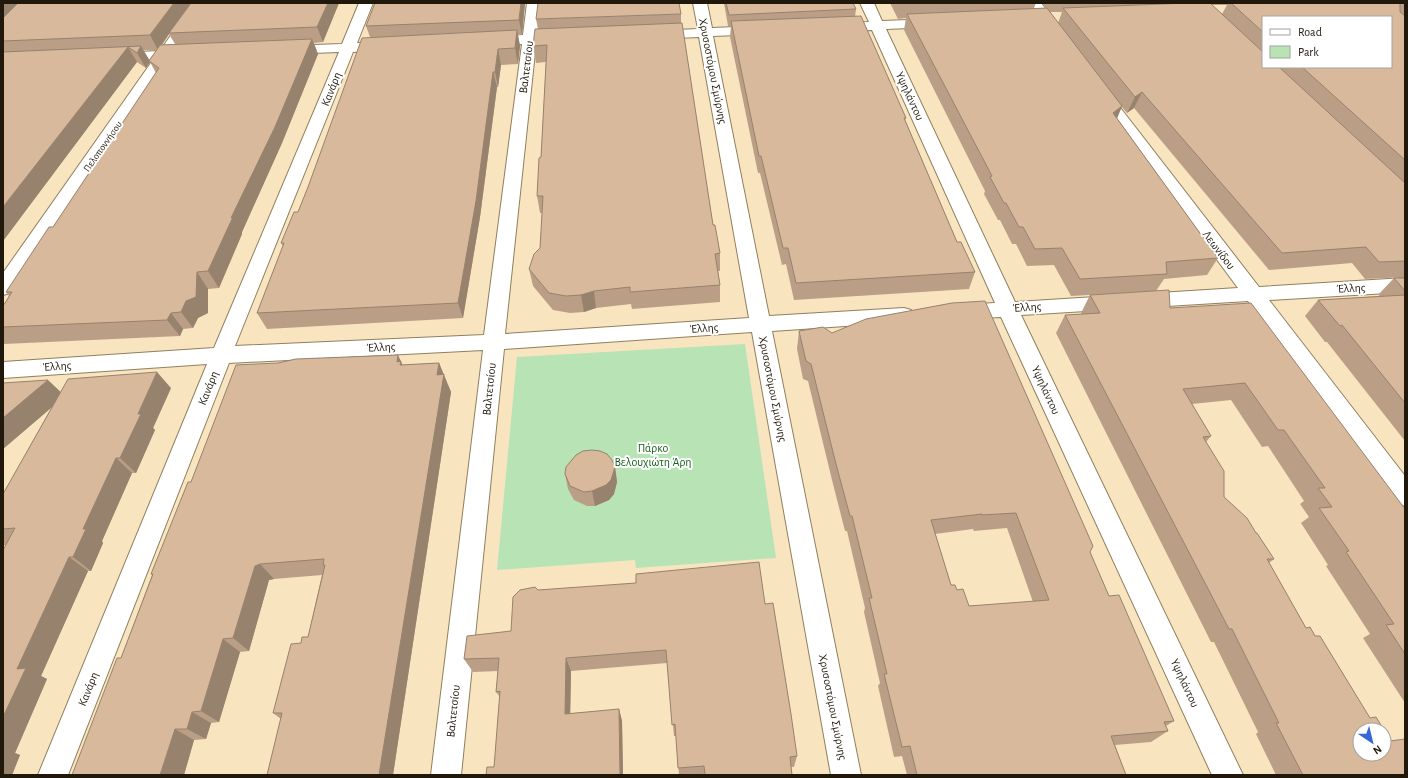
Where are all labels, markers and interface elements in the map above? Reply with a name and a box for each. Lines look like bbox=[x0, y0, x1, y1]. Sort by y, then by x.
legend bbox=[1262, 16, 1392, 68]
street label: Χρυσοστόμου Σμύρνης bbox=[696, 17, 729, 125]
text: Road bbox=[1298, 26, 1322, 38]
street label: Βαλτετσίου bbox=[517, 40, 535, 94]
text: Park bbox=[1298, 46, 1319, 58]
street label: Κανάρη bbox=[319, 70, 343, 108]
street label: Υψηλάντου bbox=[894, 70, 926, 122]
street label: Πελοποννήσου bbox=[82, 119, 124, 174]
street label: Λεωνίδου bbox=[1201, 228, 1237, 272]
street label: Έλλης bbox=[1336, 281, 1366, 296]
street label: Έλλης bbox=[1012, 300, 1042, 315]
street label: Έλλης bbox=[689, 321, 719, 336]
street label: Χρυσοστόμου Σμύρνης bbox=[756, 335, 789, 443]
street label: Έλλης bbox=[366, 340, 396, 355]
street label: Έλλης bbox=[42, 359, 72, 374]
street label: Βαλτετσίου bbox=[480, 362, 498, 416]
street label: Υψηλάντου bbox=[1030, 364, 1062, 416]
street label: Κανάρη bbox=[196, 369, 220, 407]
park label: Πάρκο Βελουχιώτη Άρη bbox=[614, 442, 692, 468]
street label: Χρυσοστόμου Σμύρνης bbox=[816, 653, 849, 761]
street label: Υψηλάντου bbox=[1169, 657, 1201, 709]
street label: Κανάρη bbox=[76, 670, 100, 708]
street label: Βαλτετσίου bbox=[444, 684, 462, 738]
north arrow bbox=[1352, 722, 1392, 762]
text: N bbox=[1371, 743, 1384, 756]

